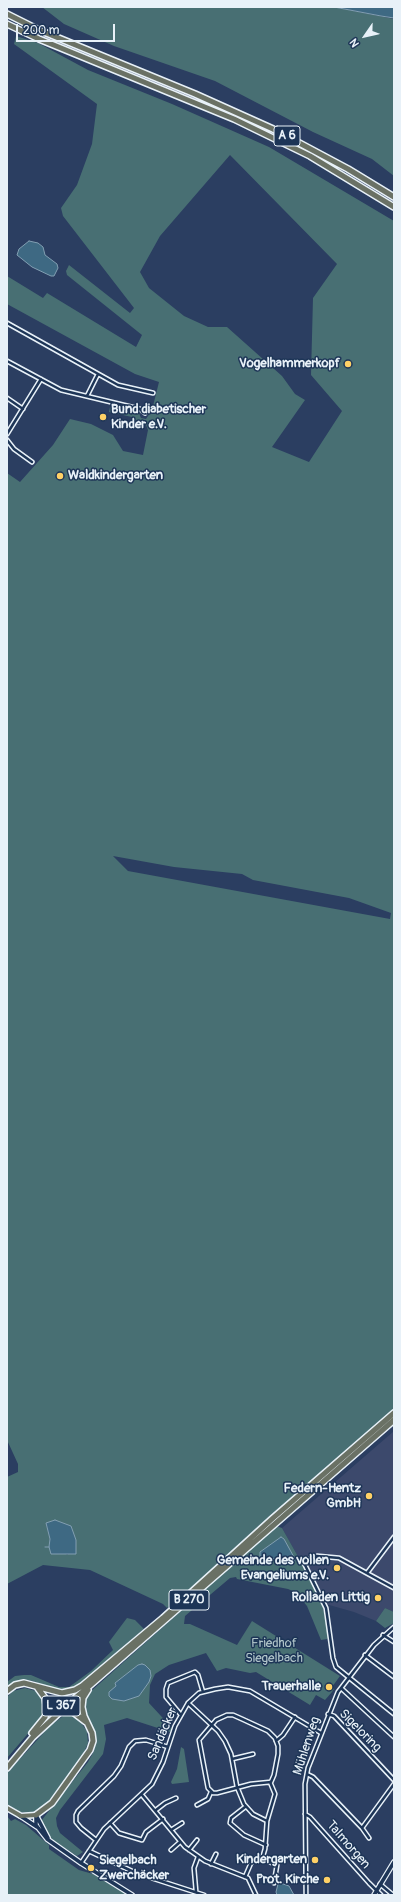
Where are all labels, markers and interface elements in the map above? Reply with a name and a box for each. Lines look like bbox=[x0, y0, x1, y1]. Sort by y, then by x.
scale bar bbox=[18, 16, 117, 42]
north arrow bbox=[345, 16, 385, 56]
text: 200 m bbox=[23, 23, 59, 38]
text: N bbox=[347, 36, 362, 50]
road number: A 6 bbox=[274, 126, 300, 146]
place label: Vogelhammerkopf bbox=[239, 356, 340, 372]
marker: Vogelhammerkopf bbox=[343, 359, 353, 369]
place label: Bund diabetischer Kinder e.V. bbox=[111, 402, 206, 433]
marker: Bund diabetischer Kinder e.V. bbox=[98, 412, 108, 422]
place label: Waldkindergarten bbox=[68, 468, 163, 484]
marker: Waldkindergarten bbox=[55, 471, 65, 481]
place label: Federn-Hentz GmbH bbox=[284, 1481, 361, 1512]
marker: Federn-Hentz GmbH bbox=[364, 1491, 374, 1501]
place label: Gemeinde des vollen Evangeliums e.V. bbox=[217, 1553, 329, 1584]
marker: Gemeinde des vollen Evangeliums e.V. bbox=[332, 1563, 342, 1573]
road number: B 270 bbox=[169, 1590, 209, 1610]
place label: Rolladen Littig bbox=[291, 1590, 370, 1606]
marker: Rolladen Littig bbox=[373, 1593, 383, 1603]
park label: Friedhof Siegelbach bbox=[245, 1636, 303, 1667]
place label: Trauerhalle bbox=[261, 1679, 321, 1695]
marker: Trauerhalle bbox=[324, 1682, 334, 1692]
road number: L 367 bbox=[42, 1696, 80, 1716]
street label: Sandäcker bbox=[145, 1705, 181, 1763]
street label: Sigeloring bbox=[336, 1707, 384, 1755]
street label: Mühlenweg bbox=[290, 1715, 324, 1777]
street label: Talmorgen bbox=[323, 1818, 373, 1872]
place label: Kindergarten bbox=[236, 1852, 307, 1868]
place label: Siegelbach Zwerchäcker bbox=[99, 1853, 169, 1884]
marker: Kindergarten bbox=[310, 1855, 320, 1865]
marker: Siegelbach Zwerchäcker bbox=[86, 1863, 96, 1873]
place label: Prot. Kirche bbox=[256, 1872, 319, 1888]
marker: Prot. Kirche bbox=[322, 1875, 332, 1885]

